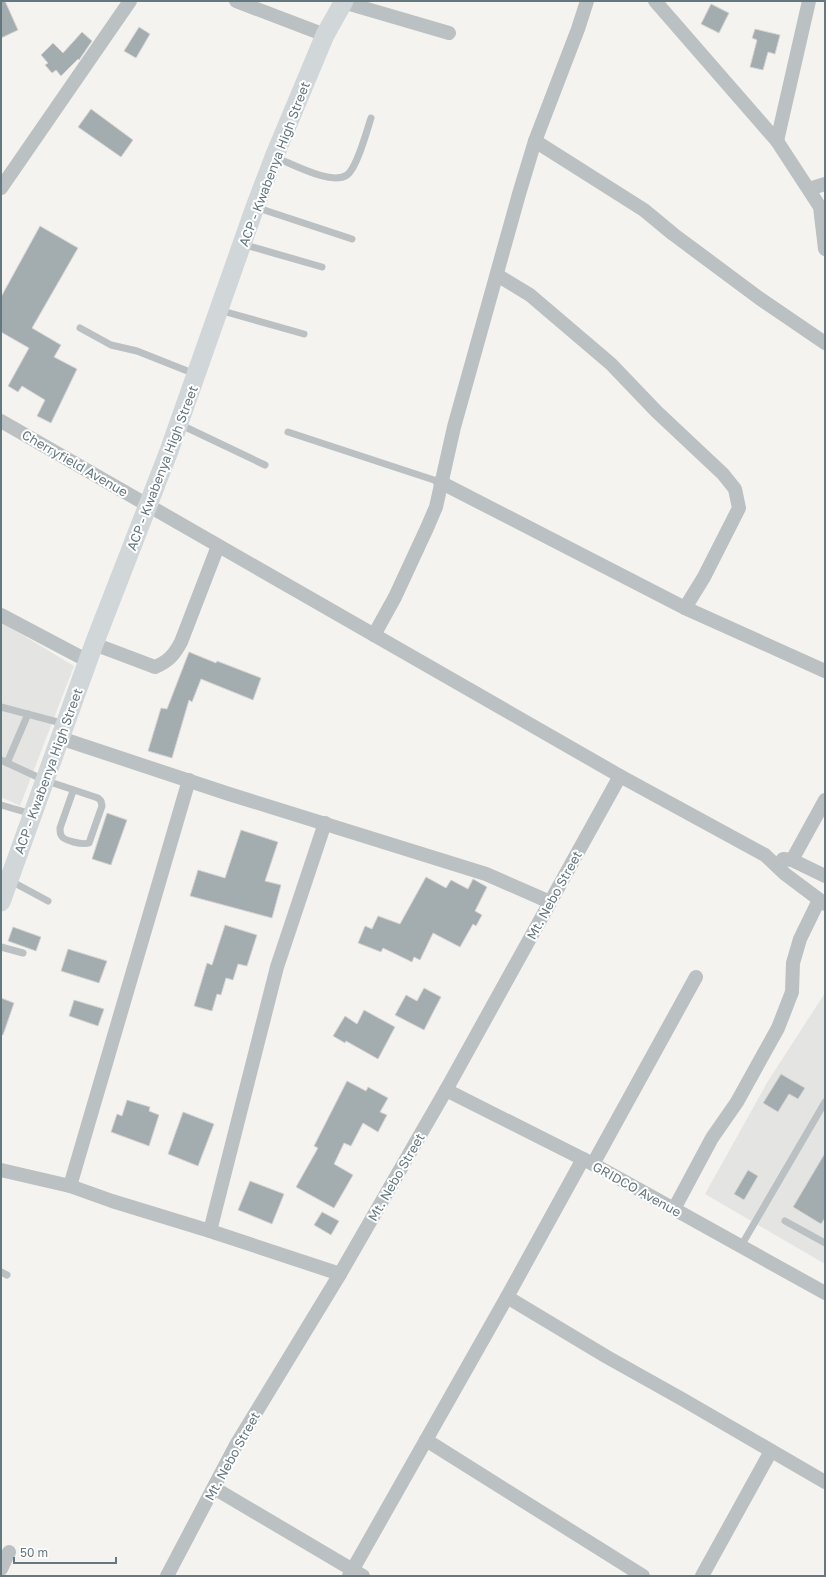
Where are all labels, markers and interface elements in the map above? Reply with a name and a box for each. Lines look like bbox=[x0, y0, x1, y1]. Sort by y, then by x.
street label: ACP - Kwabenya High Street bbox=[235, 79, 313, 249]
street label: ACP - Kwabenya High Street bbox=[123, 383, 201, 553]
street label: Cherryfield Avenue bbox=[19, 426, 131, 500]
street label: ACP - Kwabenya High Street bbox=[11, 686, 85, 856]
street label: Mt. Nebo Street bbox=[523, 848, 585, 942]
street label: Mt. Nebo Street bbox=[364, 1130, 428, 1224]
street label: GRIDCO Avenue bbox=[590, 1158, 684, 1220]
street label: Mt. Nebo Street bbox=[201, 1409, 263, 1503]
scale bar bbox=[14, 1539, 116, 1565]
text: 50 m bbox=[20, 1545, 48, 1560]

